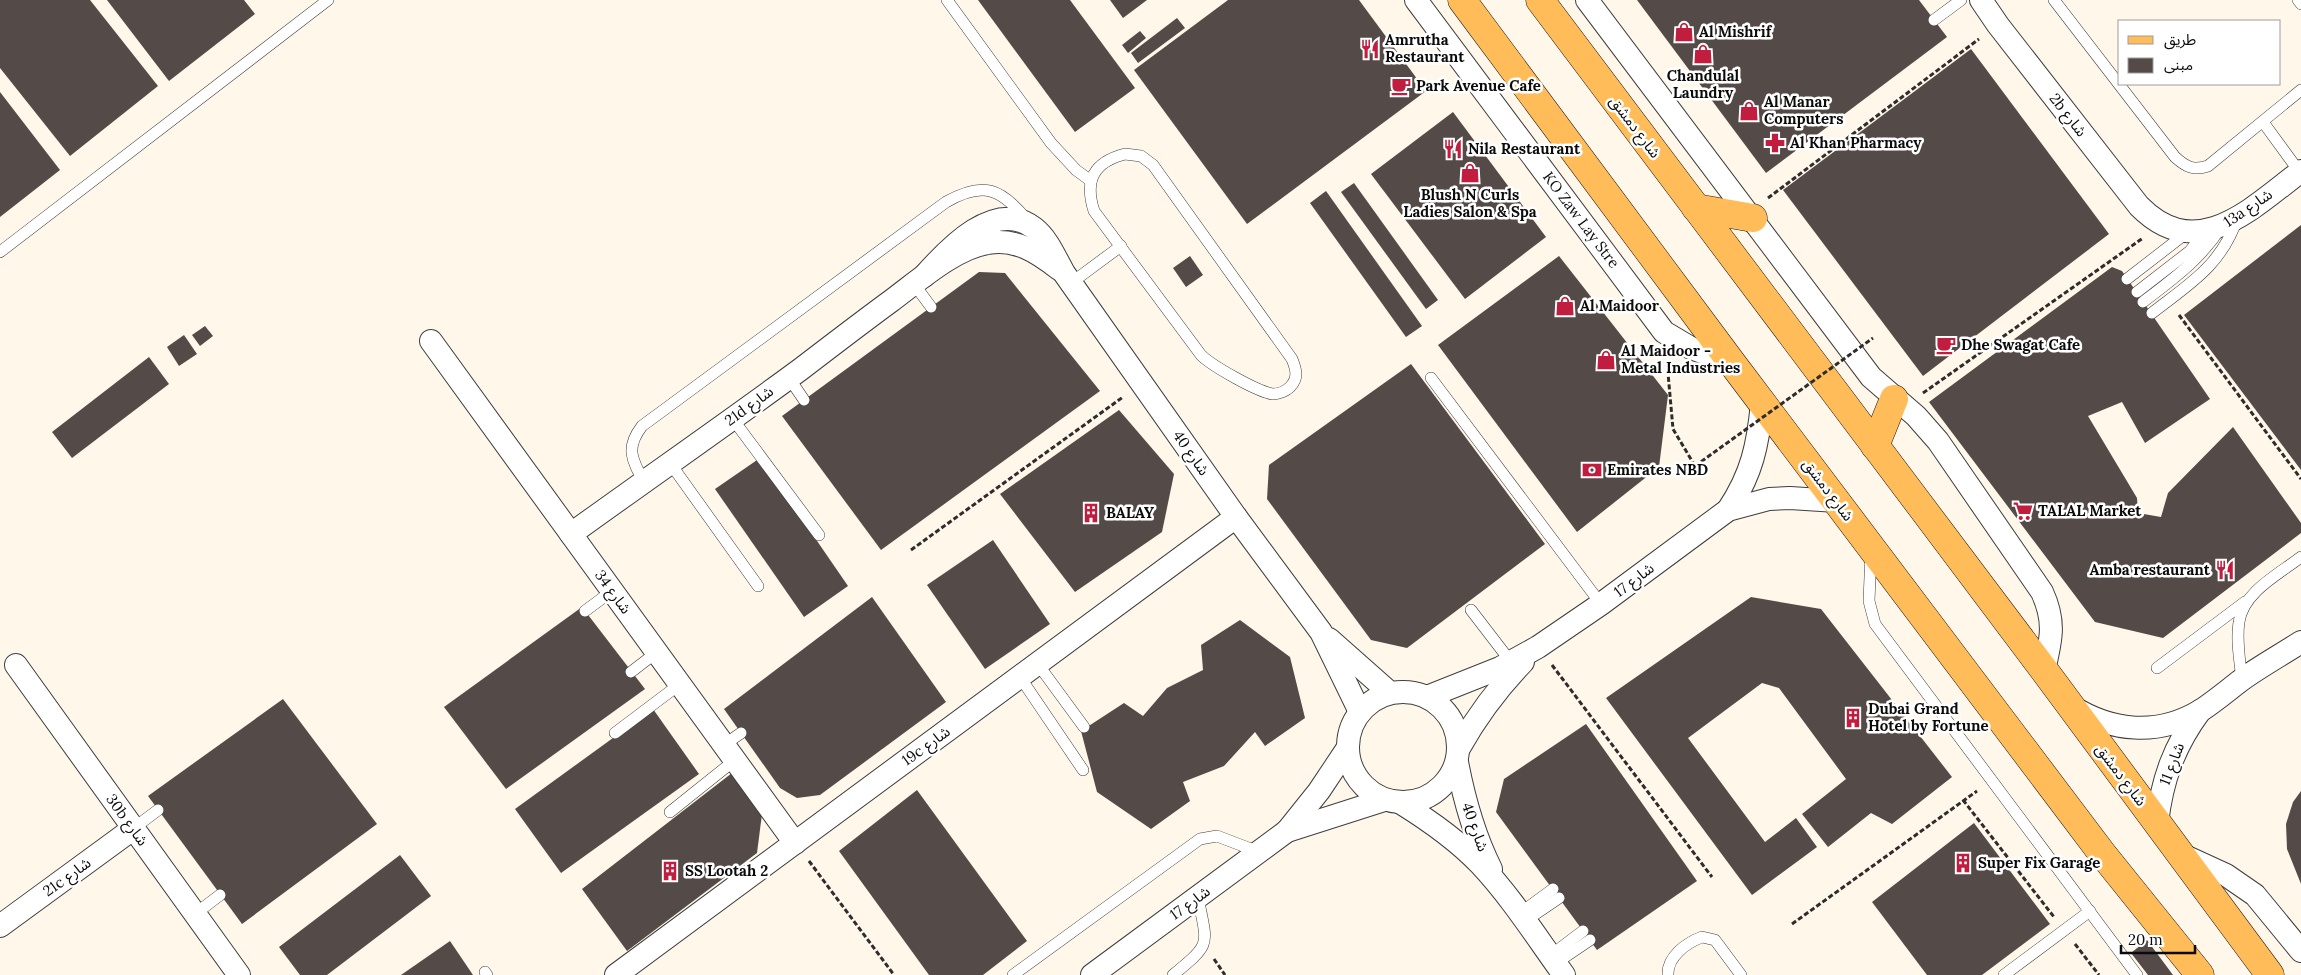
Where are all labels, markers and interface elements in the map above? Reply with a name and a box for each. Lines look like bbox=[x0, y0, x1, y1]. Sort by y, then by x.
legend bbox=[2118, 20, 2281, 85]
shop icon: Al Mishrif bbox=[1673, 21, 1695, 43]
place label: Al Mishrif bbox=[1699, 22, 1773, 41]
place label: Amrutha Restaurant bbox=[1385, 30, 1465, 66]
text: طريق bbox=[2164, 30, 2196, 50]
restaurant icon: Amrutha Restaurant bbox=[1359, 38, 1381, 60]
shop icon: Chandulal Laundry bbox=[1692, 43, 1714, 65]
text: مبنى bbox=[2164, 55, 2193, 74]
place label: Chandulal Laundry bbox=[1667, 66, 1740, 102]
cafe icon: Park Avenue Cafe bbox=[1390, 75, 1412, 97]
place label: Park Avenue Cafe bbox=[1416, 76, 1541, 95]
street label: 2b شارع bbox=[2043, 89, 2091, 142]
street label: شارع دمشق bbox=[1603, 92, 1665, 164]
place label: Al Manar Computers bbox=[1764, 92, 1843, 128]
shop icon: Al Manar Computers bbox=[1738, 100, 1760, 122]
pharmacy icon: Al Khan Pharmacy bbox=[1764, 132, 1786, 154]
place label: Al Khan Pharmacy bbox=[1790, 133, 1922, 152]
restaurant icon: Nila Restaurant bbox=[1442, 138, 1464, 160]
place label: Nila Restaurant bbox=[1468, 139, 1581, 158]
shop icon: Blush N Curls Ladies Salon & Spa bbox=[1459, 162, 1481, 184]
street label: KO Zaw Lay Stre bbox=[1539, 168, 1624, 272]
street label: 13a شارع bbox=[2220, 184, 2278, 233]
place label: Blush N Curls Ladies Salon & Spa bbox=[1403, 185, 1537, 221]
shop icon: Al Maidoor bbox=[1554, 295, 1576, 317]
place label: Al Maidoor bbox=[1580, 296, 1660, 315]
cafe icon: Dhe Swagat Cafe bbox=[1935, 334, 1957, 356]
place label: Dhe Swagat Cafe bbox=[1961, 335, 2080, 354]
place label: Al Maidoor - Metal Industries bbox=[1621, 341, 1740, 377]
shop icon: Al Maidoor - Metal Industries bbox=[1595, 349, 1617, 371]
street label: 21d شارع bbox=[721, 381, 779, 432]
street label: شارع 40 bbox=[1167, 427, 1214, 481]
street label: شارع دمشق bbox=[1796, 455, 1858, 527]
bank icon: Emirates NBD bbox=[1581, 459, 1603, 481]
place label: Emirates NBD bbox=[1607, 460, 1708, 479]
supermarket icon: TALAL Market bbox=[2012, 500, 2034, 522]
place label: TALAL Market bbox=[2038, 501, 2142, 520]
building icon: BALAY bbox=[1080, 502, 1102, 524]
place label: BALAY bbox=[1106, 503, 1154, 522]
street label: شارع 17 bbox=[1610, 558, 1660, 603]
restaurant icon: Amba restaurant bbox=[2214, 559, 2236, 581]
place label: Amba restaurant bbox=[2089, 560, 2211, 579]
street label: شارع 34 bbox=[589, 566, 636, 619]
place label: Dubai Grand Hotel by Fortune bbox=[1868, 699, 1989, 735]
building icon: Dubai Grand Hotel by Fortune bbox=[1842, 707, 1864, 729]
street label: 19c شارع bbox=[898, 722, 956, 772]
street label: شارع دمشق bbox=[2089, 740, 2151, 812]
street label: شارع 11 bbox=[2155, 740, 2191, 789]
street label: 30b شارع bbox=[100, 790, 153, 851]
street label: شارع 40 bbox=[1455, 800, 1493, 855]
building icon: Super Fix Garage bbox=[1952, 852, 1974, 874]
street label: 21c شارع bbox=[39, 853, 96, 903]
place label: Super Fix Garage bbox=[1978, 853, 2100, 872]
building icon: SS Lootah 2 bbox=[659, 860, 681, 882]
place label: SS Lootah 2 bbox=[685, 861, 768, 880]
street label: شارع 17 bbox=[1166, 881, 1216, 926]
scale bar bbox=[2121, 922, 2195, 954]
text: 20 m bbox=[2128, 930, 2163, 949]

